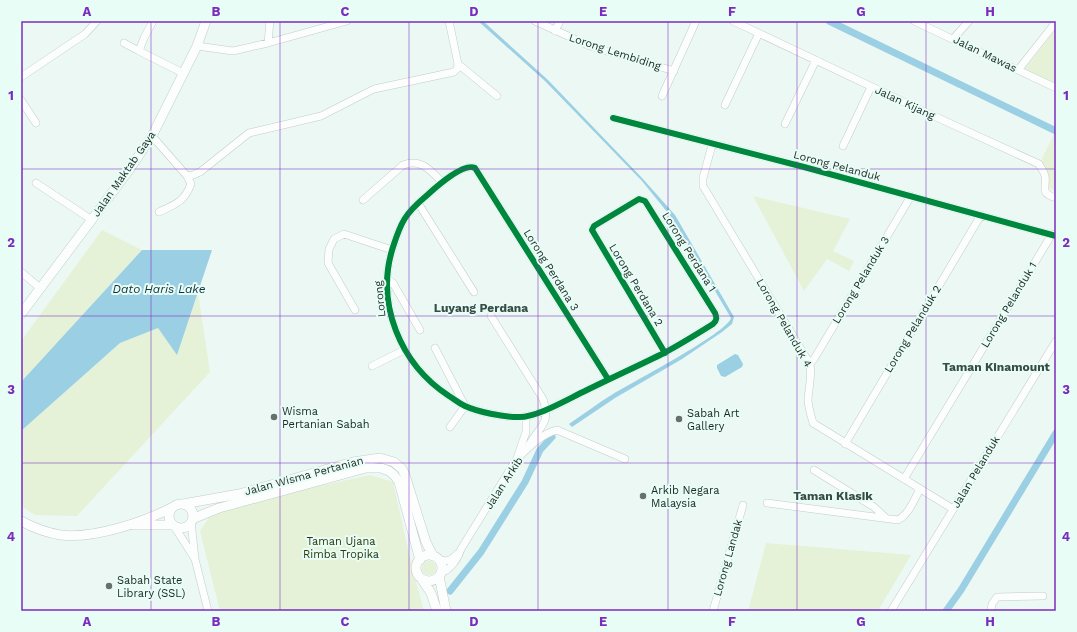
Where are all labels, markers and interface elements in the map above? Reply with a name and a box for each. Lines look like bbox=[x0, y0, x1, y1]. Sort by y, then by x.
text: A bbox=[83, 4, 92, 19]
text: B bbox=[212, 4, 221, 19]
text: C bbox=[341, 4, 350, 19]
text: D bbox=[469, 4, 479, 19]
text: E bbox=[599, 4, 607, 19]
text: F bbox=[728, 4, 736, 19]
text: G bbox=[856, 4, 866, 19]
text: H bbox=[985, 4, 995, 19]
street label: Lorong Lembiding bbox=[567, 31, 663, 73]
street label: Jalan Mawas bbox=[951, 33, 1019, 75]
street label: Jalan Kijang bbox=[873, 84, 937, 123]
text: 1 bbox=[8, 88, 14, 103]
text: 1 bbox=[1063, 88, 1069, 103]
street label: Jalan Maktab Gaya bbox=[90, 129, 158, 219]
street label: Lorong Pelanduk bbox=[792, 148, 882, 184]
street label: Lorong Perdana 1 bbox=[659, 210, 719, 294]
street label: Lorong Perdana 3 bbox=[521, 227, 581, 313]
street label: Lorong Pelanduk 3 bbox=[830, 234, 892, 326]
text: 2 bbox=[7, 235, 15, 250]
text: 2 bbox=[1062, 235, 1070, 250]
street label: Lorong Perdana 2 bbox=[606, 241, 666, 329]
street label: Lorong Pelanduk 1 bbox=[978, 260, 1040, 350]
street label: Lorong Pelanduk 4 bbox=[753, 277, 815, 370]
street label: Lorong bbox=[372, 280, 388, 318]
water label: Dato Haris Lake bbox=[112, 282, 206, 296]
street label: Lorong Pelanduk 2 bbox=[882, 283, 944, 375]
district label: Luyang Perdana bbox=[434, 301, 528, 315]
district label: Taman Kinamount bbox=[942, 360, 1051, 374]
text: 3 bbox=[7, 382, 15, 397]
text: 3 bbox=[1062, 382, 1070, 397]
place label: Wisma Pertanian Sabah bbox=[282, 405, 370, 431]
place label: Sabah Art Gallery bbox=[687, 407, 740, 433]
marker: Wisma Pertanian Sabah bbox=[269, 412, 279, 422]
marker: Sabah Art Gallery bbox=[674, 414, 684, 424]
street label: Jalan Pelanduk bbox=[949, 434, 1003, 510]
street label: Jalan Wisma Pertanian bbox=[243, 454, 365, 498]
street label: Jalan Arkib bbox=[482, 454, 526, 512]
place label: Arkib Negara Malaysia bbox=[651, 484, 720, 510]
district label: Taman Klasik bbox=[793, 489, 873, 503]
marker: Arkib Negara Malaysia bbox=[638, 491, 648, 501]
street label: Lorong Landak bbox=[711, 518, 745, 598]
text: 4 bbox=[7, 529, 16, 544]
text: 4 bbox=[1062, 529, 1071, 544]
park label: Taman Ujana Rimba Tropika bbox=[303, 535, 379, 561]
place label: Sabah State Library (SSL) bbox=[117, 574, 186, 600]
marker: Sabah State Library (SSL) bbox=[104, 581, 114, 591]
text: A bbox=[83, 614, 92, 629]
text: B bbox=[212, 614, 221, 629]
text: C bbox=[341, 614, 350, 629]
text: D bbox=[469, 614, 479, 629]
text: E bbox=[599, 614, 607, 629]
text: F bbox=[728, 614, 736, 629]
text: G bbox=[856, 614, 866, 629]
text: H bbox=[985, 614, 995, 629]

